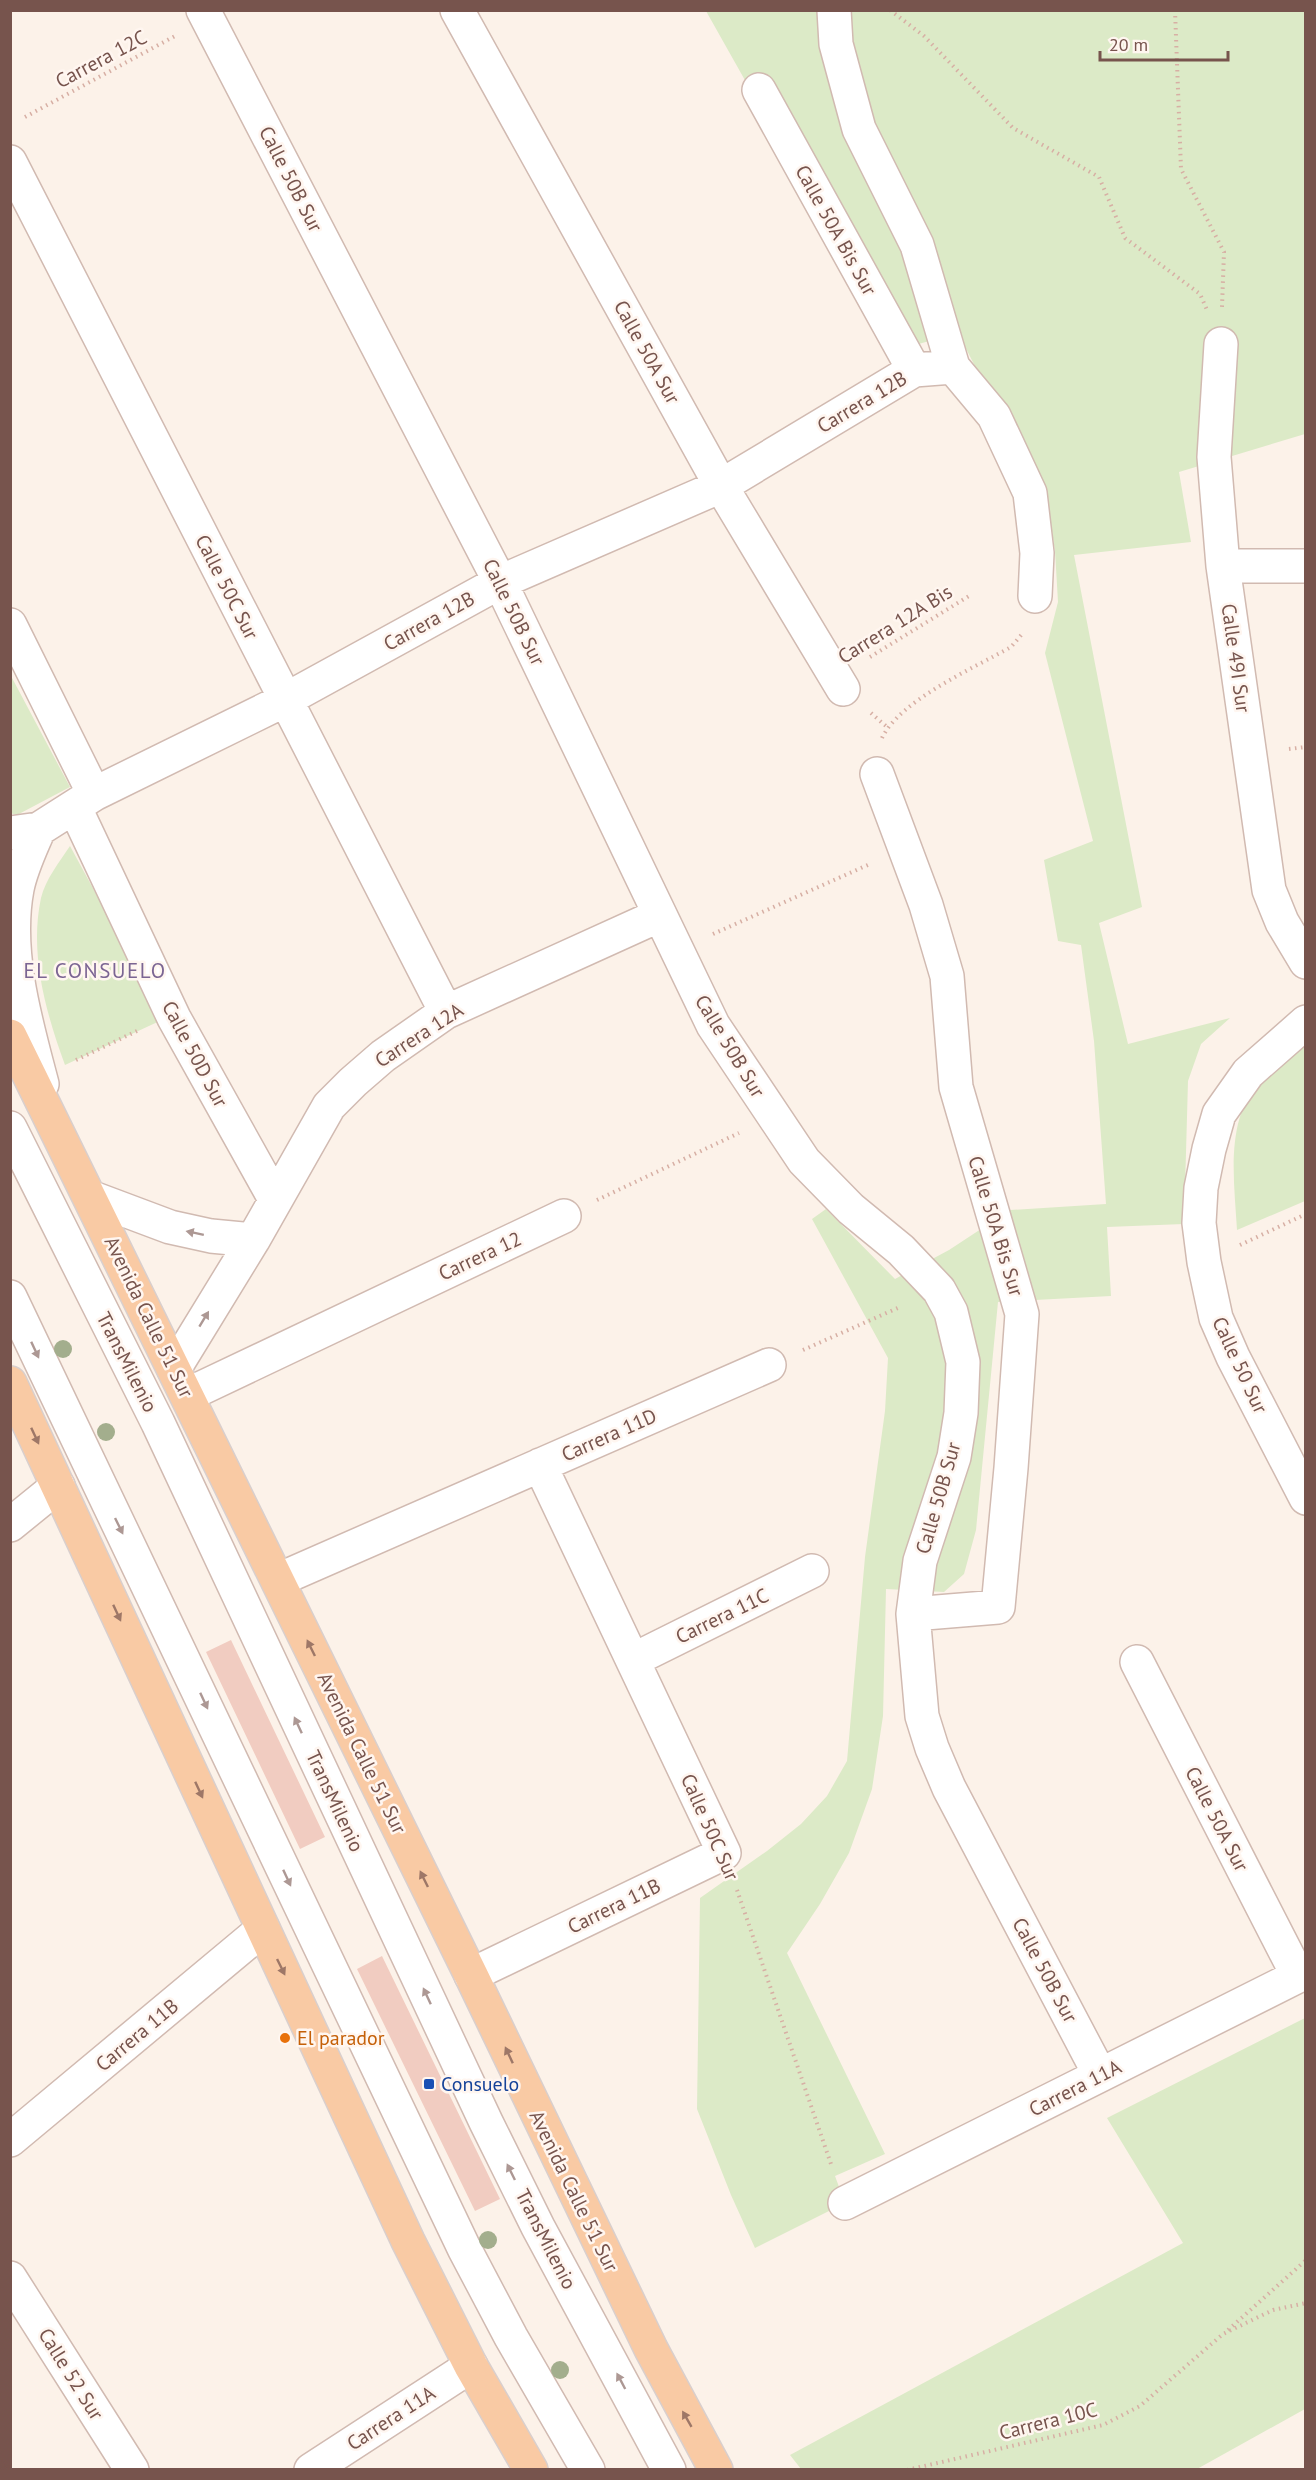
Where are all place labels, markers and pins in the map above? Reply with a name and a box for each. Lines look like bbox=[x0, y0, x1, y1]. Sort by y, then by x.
place label: El parador bbox=[297, 2025, 385, 2051]
marker: El parador bbox=[278, 2031, 292, 2045]
place label: Consuelo bbox=[441, 2071, 519, 2097]
marker: Consuelo bbox=[422, 2077, 436, 2091]

